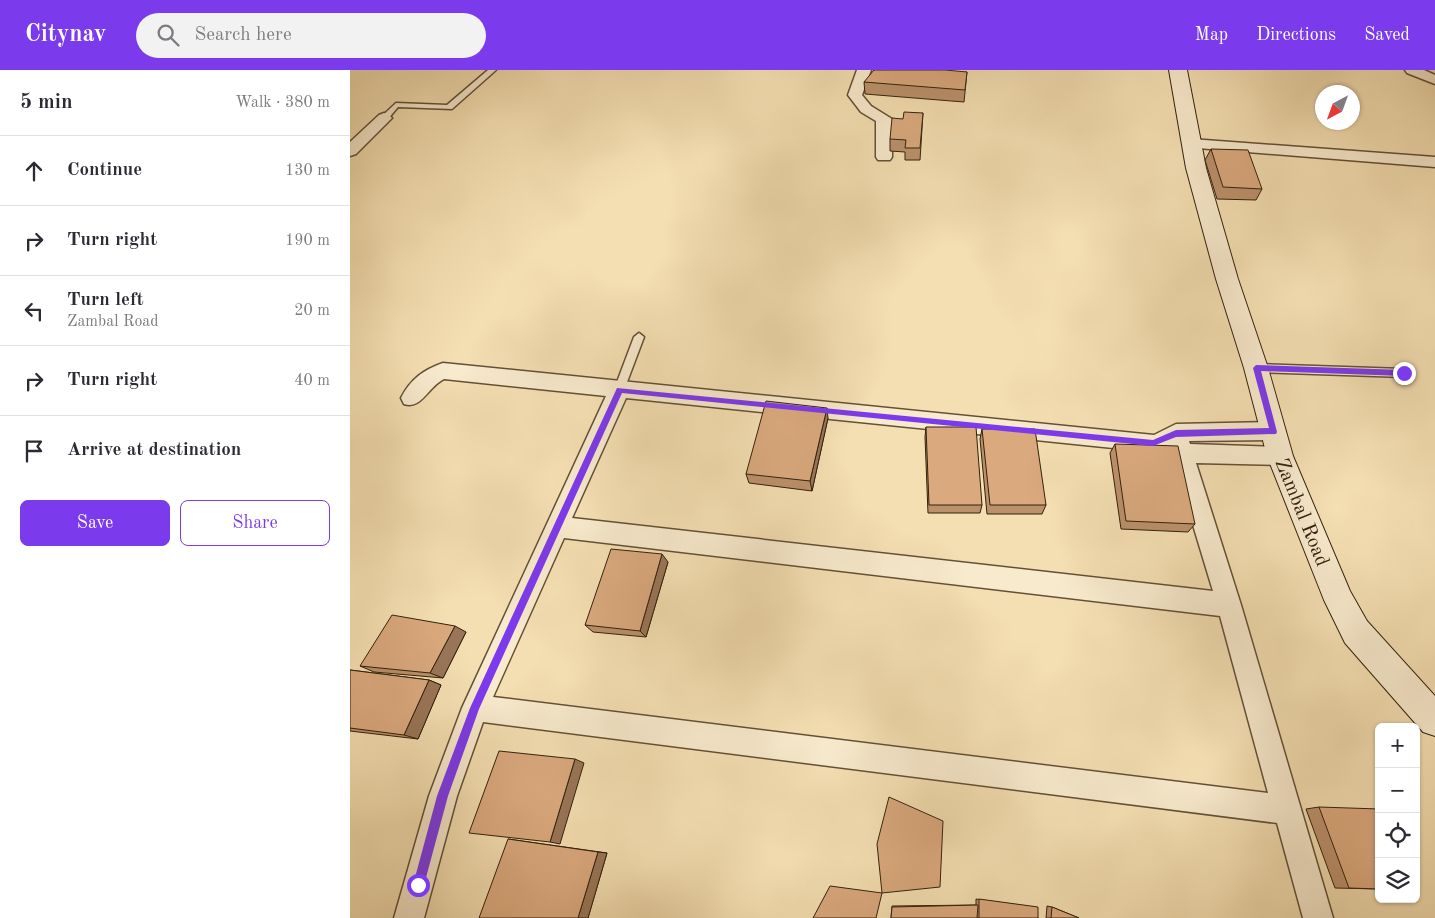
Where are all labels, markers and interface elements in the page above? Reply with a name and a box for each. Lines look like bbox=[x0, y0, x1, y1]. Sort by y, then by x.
search box bbox=[136, 13, 486, 58]
icon: search bbox=[154, 21, 182, 49]
text: Citynav bbox=[25, 23, 106, 47]
text: Search here bbox=[194, 26, 292, 45]
text: Map bbox=[1195, 26, 1228, 44]
text: Directions bbox=[1256, 26, 1336, 44]
text: Saved bbox=[1364, 26, 1410, 44]
north arrow bbox=[1315, 85, 1360, 130]
text: 5 min bbox=[20, 92, 73, 113]
text: Walk · 380 m bbox=[235, 95, 330, 111]
icon: ahead bbox=[20, 157, 48, 185]
text: Continue bbox=[67, 161, 142, 180]
text: 130 m bbox=[285, 163, 330, 179]
icon: right bbox=[20, 227, 48, 255]
text: Turn right bbox=[67, 231, 157, 250]
text: 190 m bbox=[285, 233, 330, 249]
text: Turn left bbox=[67, 291, 144, 310]
icon: left bbox=[20, 297, 48, 325]
text: 20 m bbox=[294, 303, 330, 319]
text: Zambal Road bbox=[67, 314, 159, 330]
route end bbox=[1393, 362, 1416, 385]
icon: right bbox=[20, 367, 48, 395]
text: Turn right bbox=[67, 371, 157, 390]
text: 40 m bbox=[294, 373, 330, 389]
icon: arrive bbox=[20, 437, 48, 465]
text: Arrive at destination bbox=[67, 441, 241, 460]
street label: Zambal Road bbox=[1270, 456, 1332, 570]
button: Save bbox=[20, 500, 170, 546]
button: Share bbox=[180, 500, 330, 546]
map controls bbox=[1375, 723, 1420, 903]
button: + bbox=[1375, 723, 1420, 768]
button: − bbox=[1375, 768, 1420, 813]
button: locate bbox=[1375, 813, 1420, 858]
button: layers bbox=[1375, 858, 1420, 903]
route start bbox=[407, 874, 430, 897]

